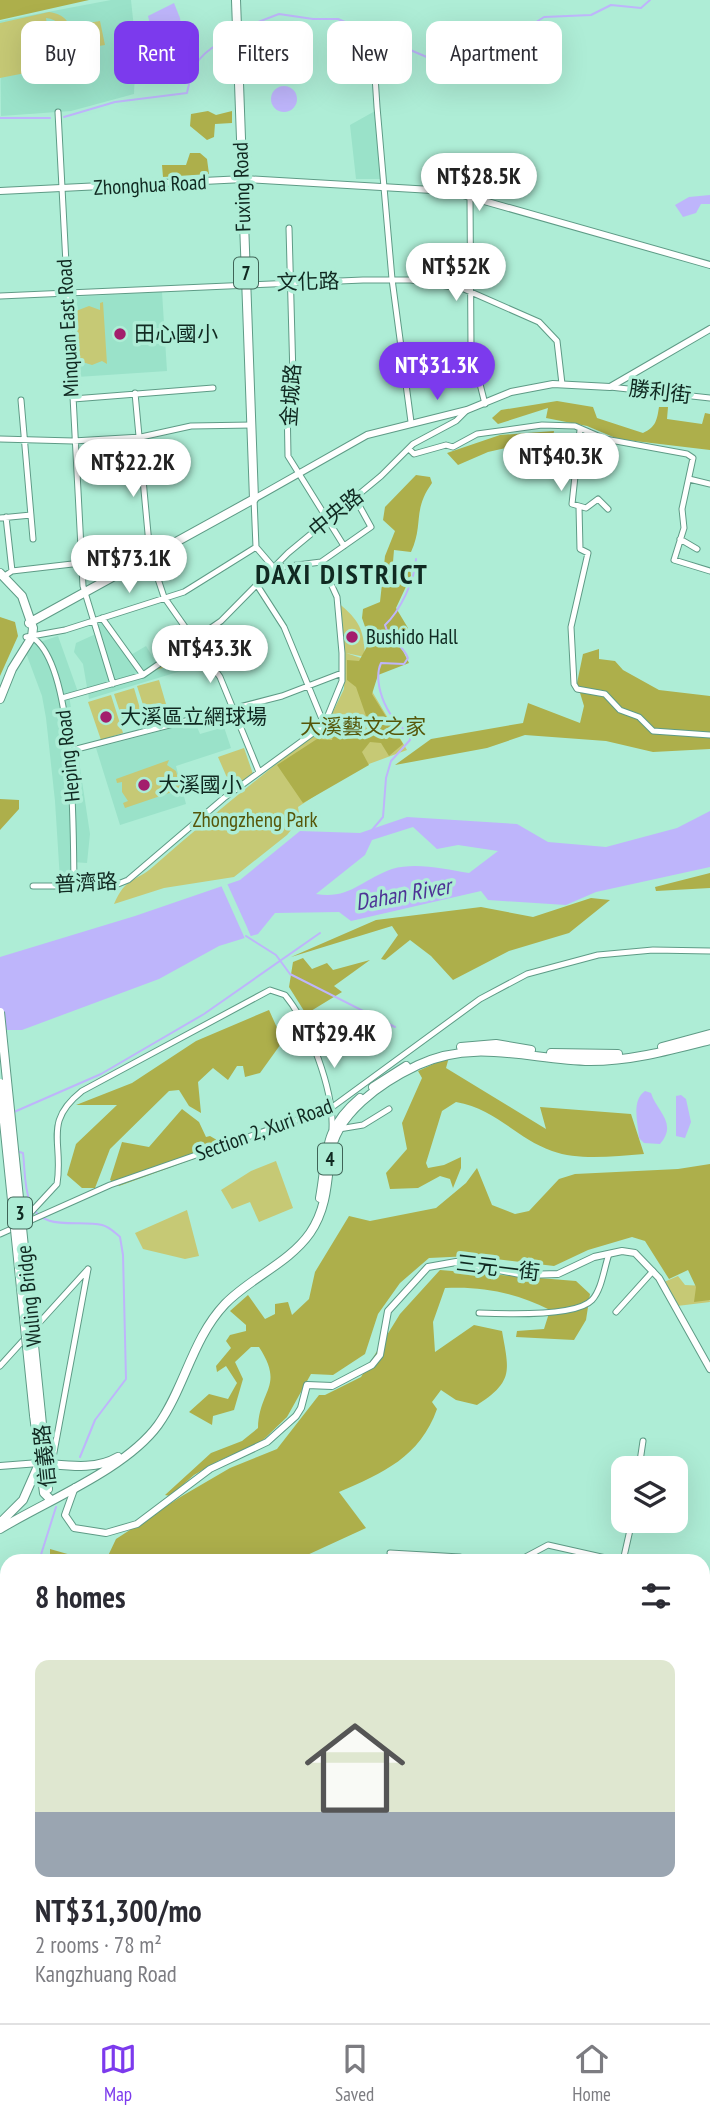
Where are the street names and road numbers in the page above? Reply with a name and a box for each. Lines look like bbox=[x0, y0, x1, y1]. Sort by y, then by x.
street label: Fuxing Road bbox=[226, 142, 257, 232]
street label: Zhonghua Road bbox=[93, 168, 207, 201]
street label: Minquan East Road bbox=[50, 258, 85, 398]
road number: 7 bbox=[234, 258, 258, 288]
street label: 文化路 bbox=[276, 267, 340, 296]
street label: 金城路 bbox=[275, 363, 306, 427]
street label: 勝利街 bbox=[627, 374, 693, 409]
street label: 中央路 bbox=[303, 482, 369, 543]
street label: Heping Road bbox=[49, 709, 86, 803]
street label: 普濟路 bbox=[54, 867, 118, 898]
street label: Section 2, Xuri Road bbox=[192, 1092, 336, 1167]
road number: 4 bbox=[318, 1144, 342, 1175]
road number: 3 bbox=[8, 1198, 32, 1228]
street label: Wuling Bridge bbox=[10, 1244, 47, 1348]
street label: 三元一街 bbox=[455, 1249, 541, 1286]
street label: 信義路 bbox=[28, 1423, 61, 1489]

